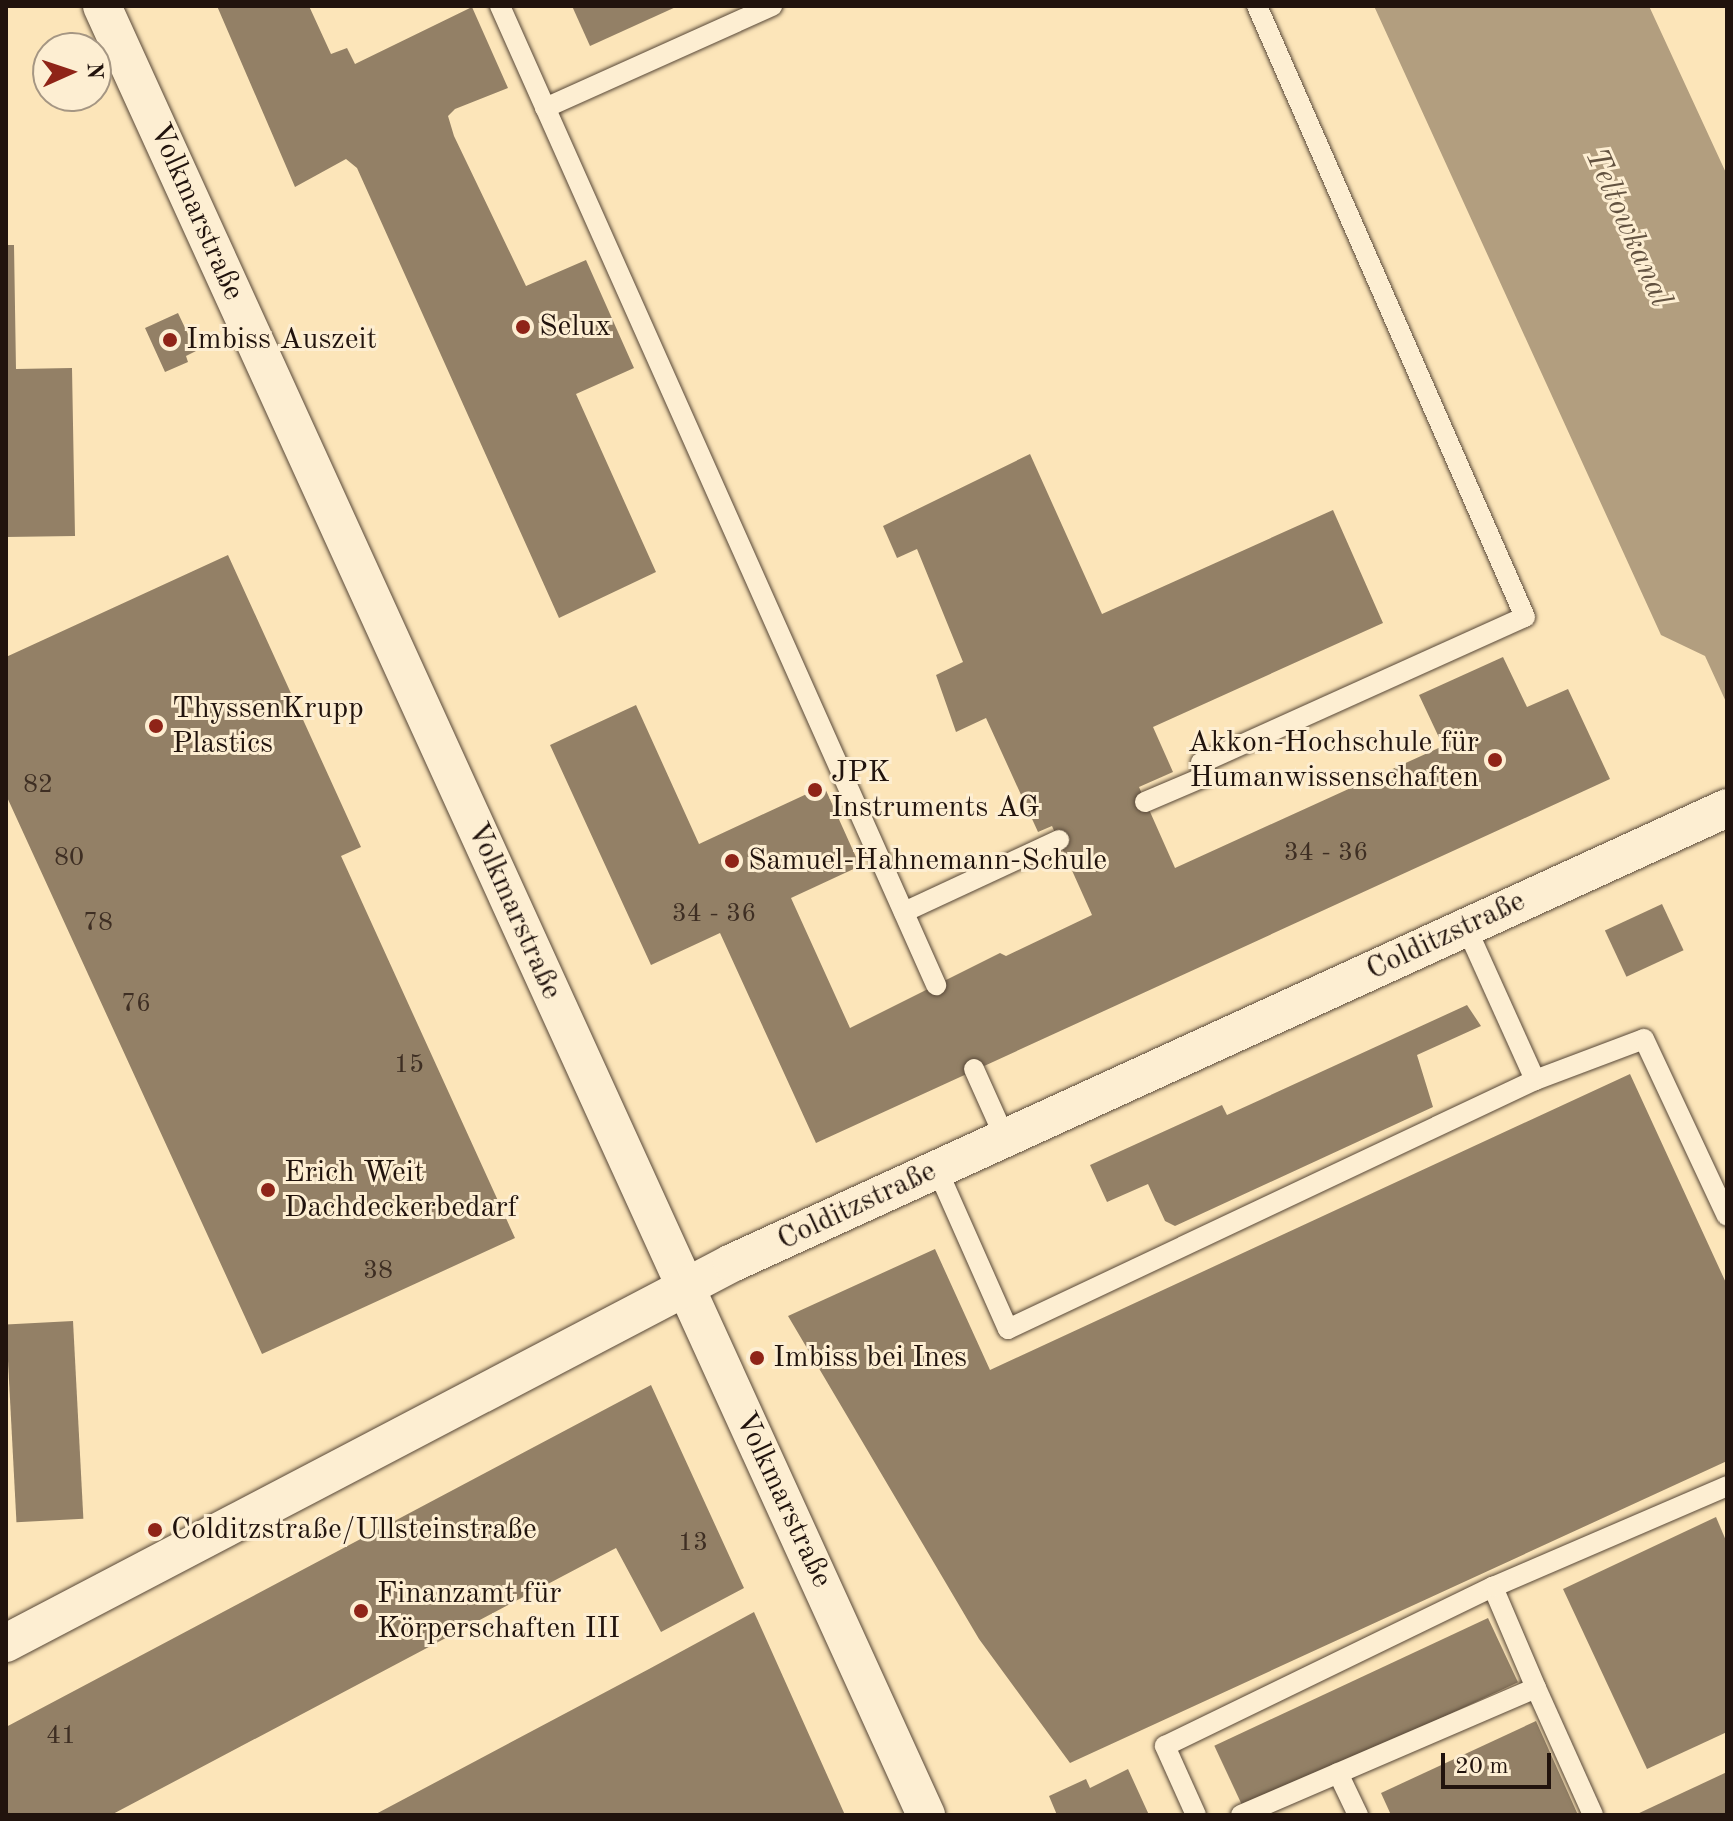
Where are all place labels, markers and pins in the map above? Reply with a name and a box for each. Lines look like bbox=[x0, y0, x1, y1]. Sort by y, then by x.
place label: Selux bbox=[539, 309, 611, 345]
marker: Selux bbox=[514, 318, 532, 336]
place label: Imbiss Auszeit bbox=[186, 322, 377, 358]
marker: Imbiss Auszeit bbox=[161, 331, 179, 349]
place label: ThyssenKrupp Plastics bbox=[172, 691, 364, 762]
marker: ThyssenKrupp Plastics bbox=[147, 717, 165, 735]
place label: Akkon-Hochschule für Humanwissenschaften bbox=[1188, 725, 1479, 796]
marker: Akkon-Hochschule für Humanwissenschaften bbox=[1486, 751, 1504, 769]
place label: JPK Instruments AG bbox=[831, 755, 1040, 826]
marker: JPK Instruments AG bbox=[806, 781, 824, 799]
place label: Samuel-Hahnemann-Schule bbox=[748, 843, 1107, 879]
marker: Samuel-Hahnemann-Schule bbox=[723, 852, 741, 870]
place label: Erich Weit Dachdeckerbedarf bbox=[284, 1155, 518, 1226]
marker: Erich Weit Dachdeckerbedarf bbox=[259, 1181, 277, 1199]
place label: Imbiss bei Ines bbox=[773, 1340, 967, 1376]
marker: Imbiss bei Ines bbox=[748, 1349, 766, 1367]
place label: Colditzstraße/Ullsteinstraße bbox=[171, 1512, 537, 1548]
marker: Colditzstraße/Ullsteinstraße bbox=[146, 1521, 164, 1539]
place label: Finanzamt für Körperschaften III bbox=[377, 1576, 620, 1646]
marker: Finanzamt für Körperschaften III bbox=[352, 1602, 370, 1620]

